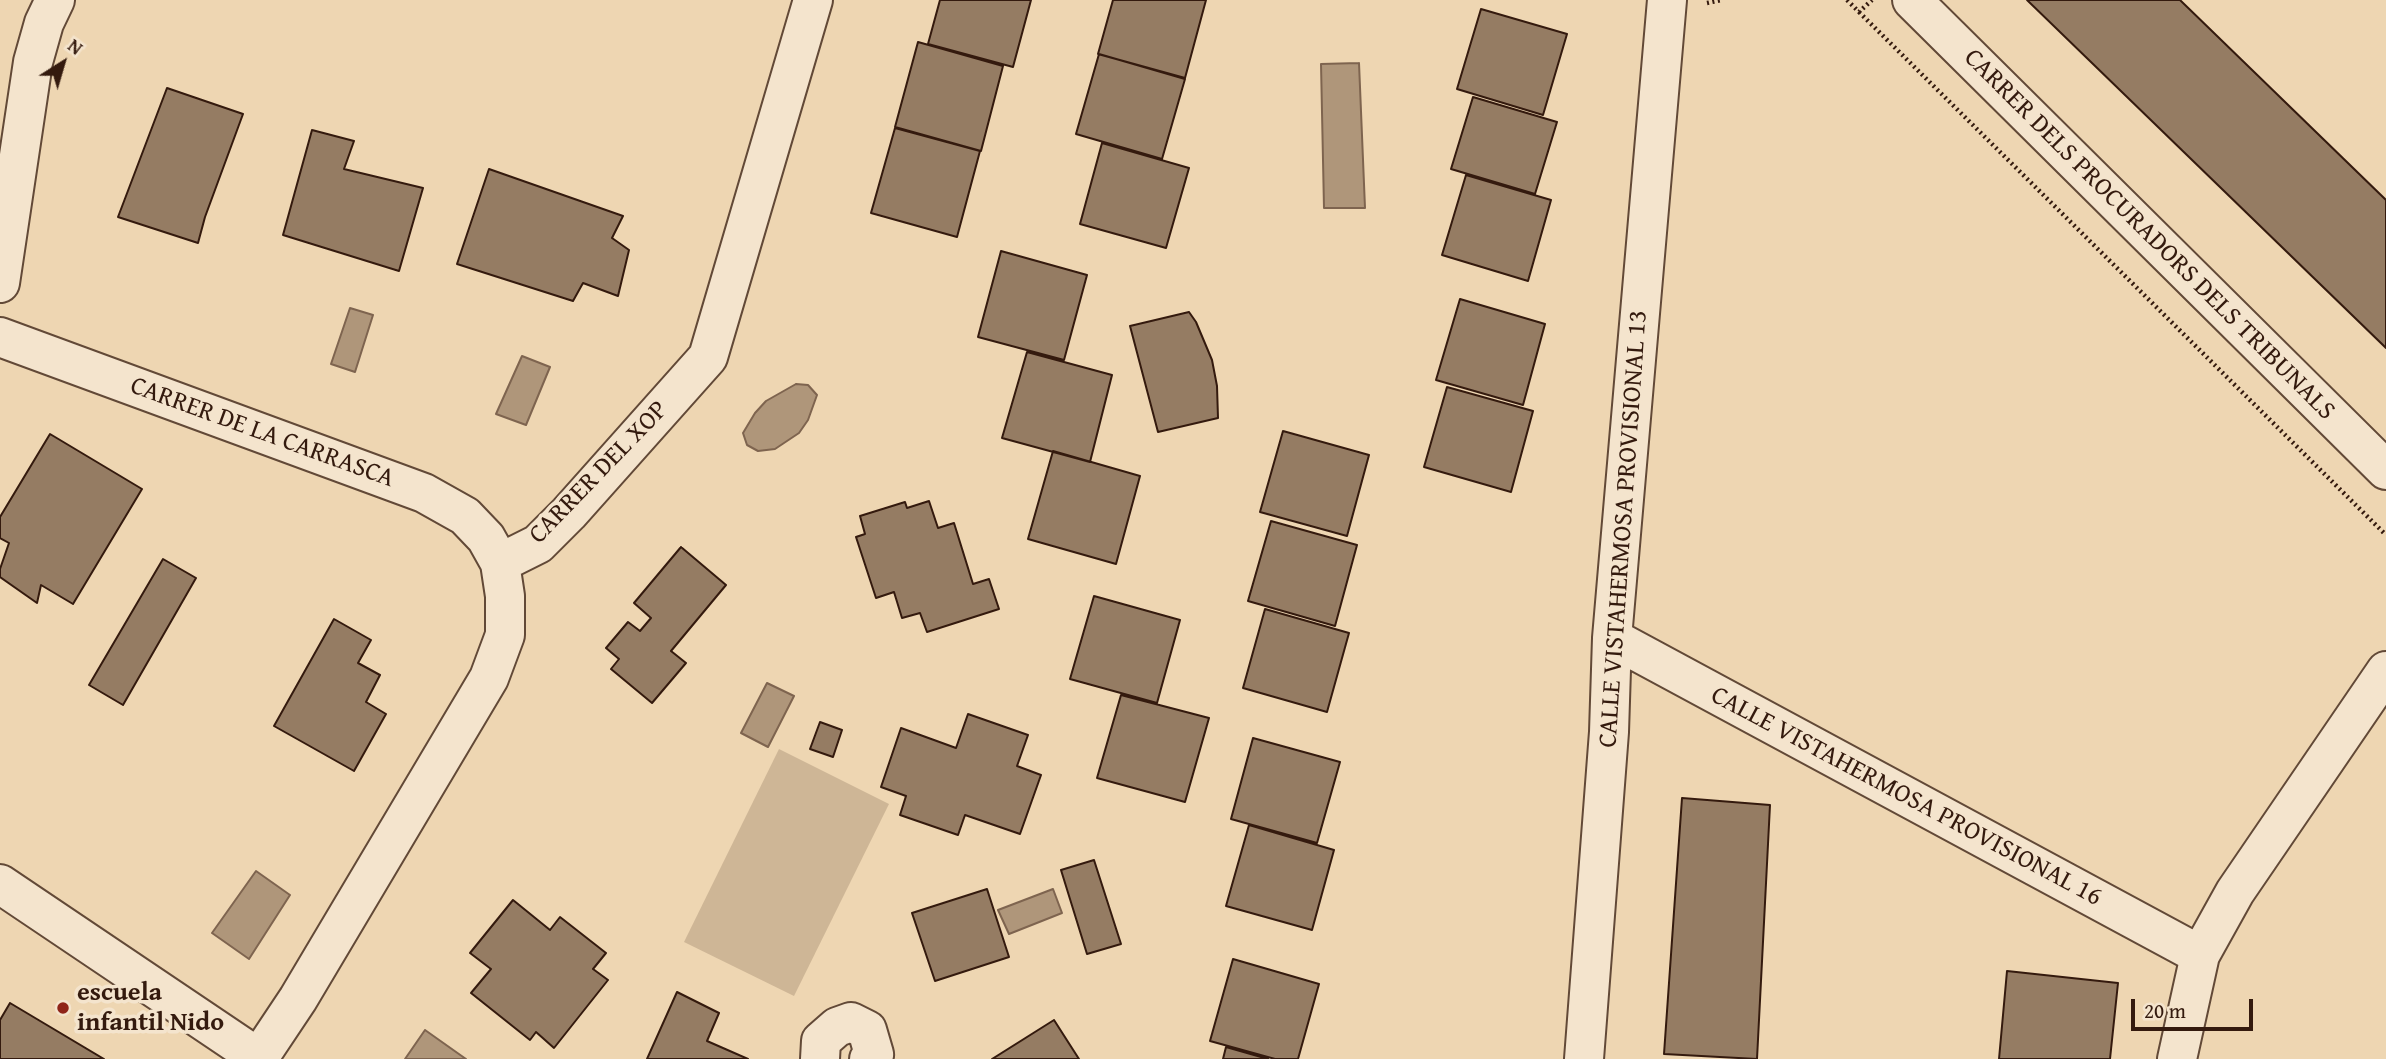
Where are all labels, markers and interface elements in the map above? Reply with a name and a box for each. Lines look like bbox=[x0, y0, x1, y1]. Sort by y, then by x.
north arrow bbox=[28, 28, 98, 98]
text: N bbox=[62, 31, 89, 61]
street label: CARRER DELS PROCURADORS DELS TRIBUNALS bbox=[1957, 43, 2341, 427]
street label: CALLE VISTAHERMOSA PROVISIONAL 13 bbox=[1593, 309, 1655, 749]
street label: CARRER DE LA CARRASCA bbox=[126, 371, 398, 495]
street label: CARRER DEL XOP bbox=[523, 395, 675, 551]
street label: CALLE VISTAHERMOSA PROVISIONAL 16 bbox=[1705, 680, 2107, 914]
place label: escuela infantil Nido bbox=[77, 977, 224, 1038]
scale bar bbox=[2134, 986, 2256, 1030]
text: 20 m bbox=[2144, 995, 2186, 1026]
marker: escuela infantil Nido bbox=[55, 1000, 71, 1016]

